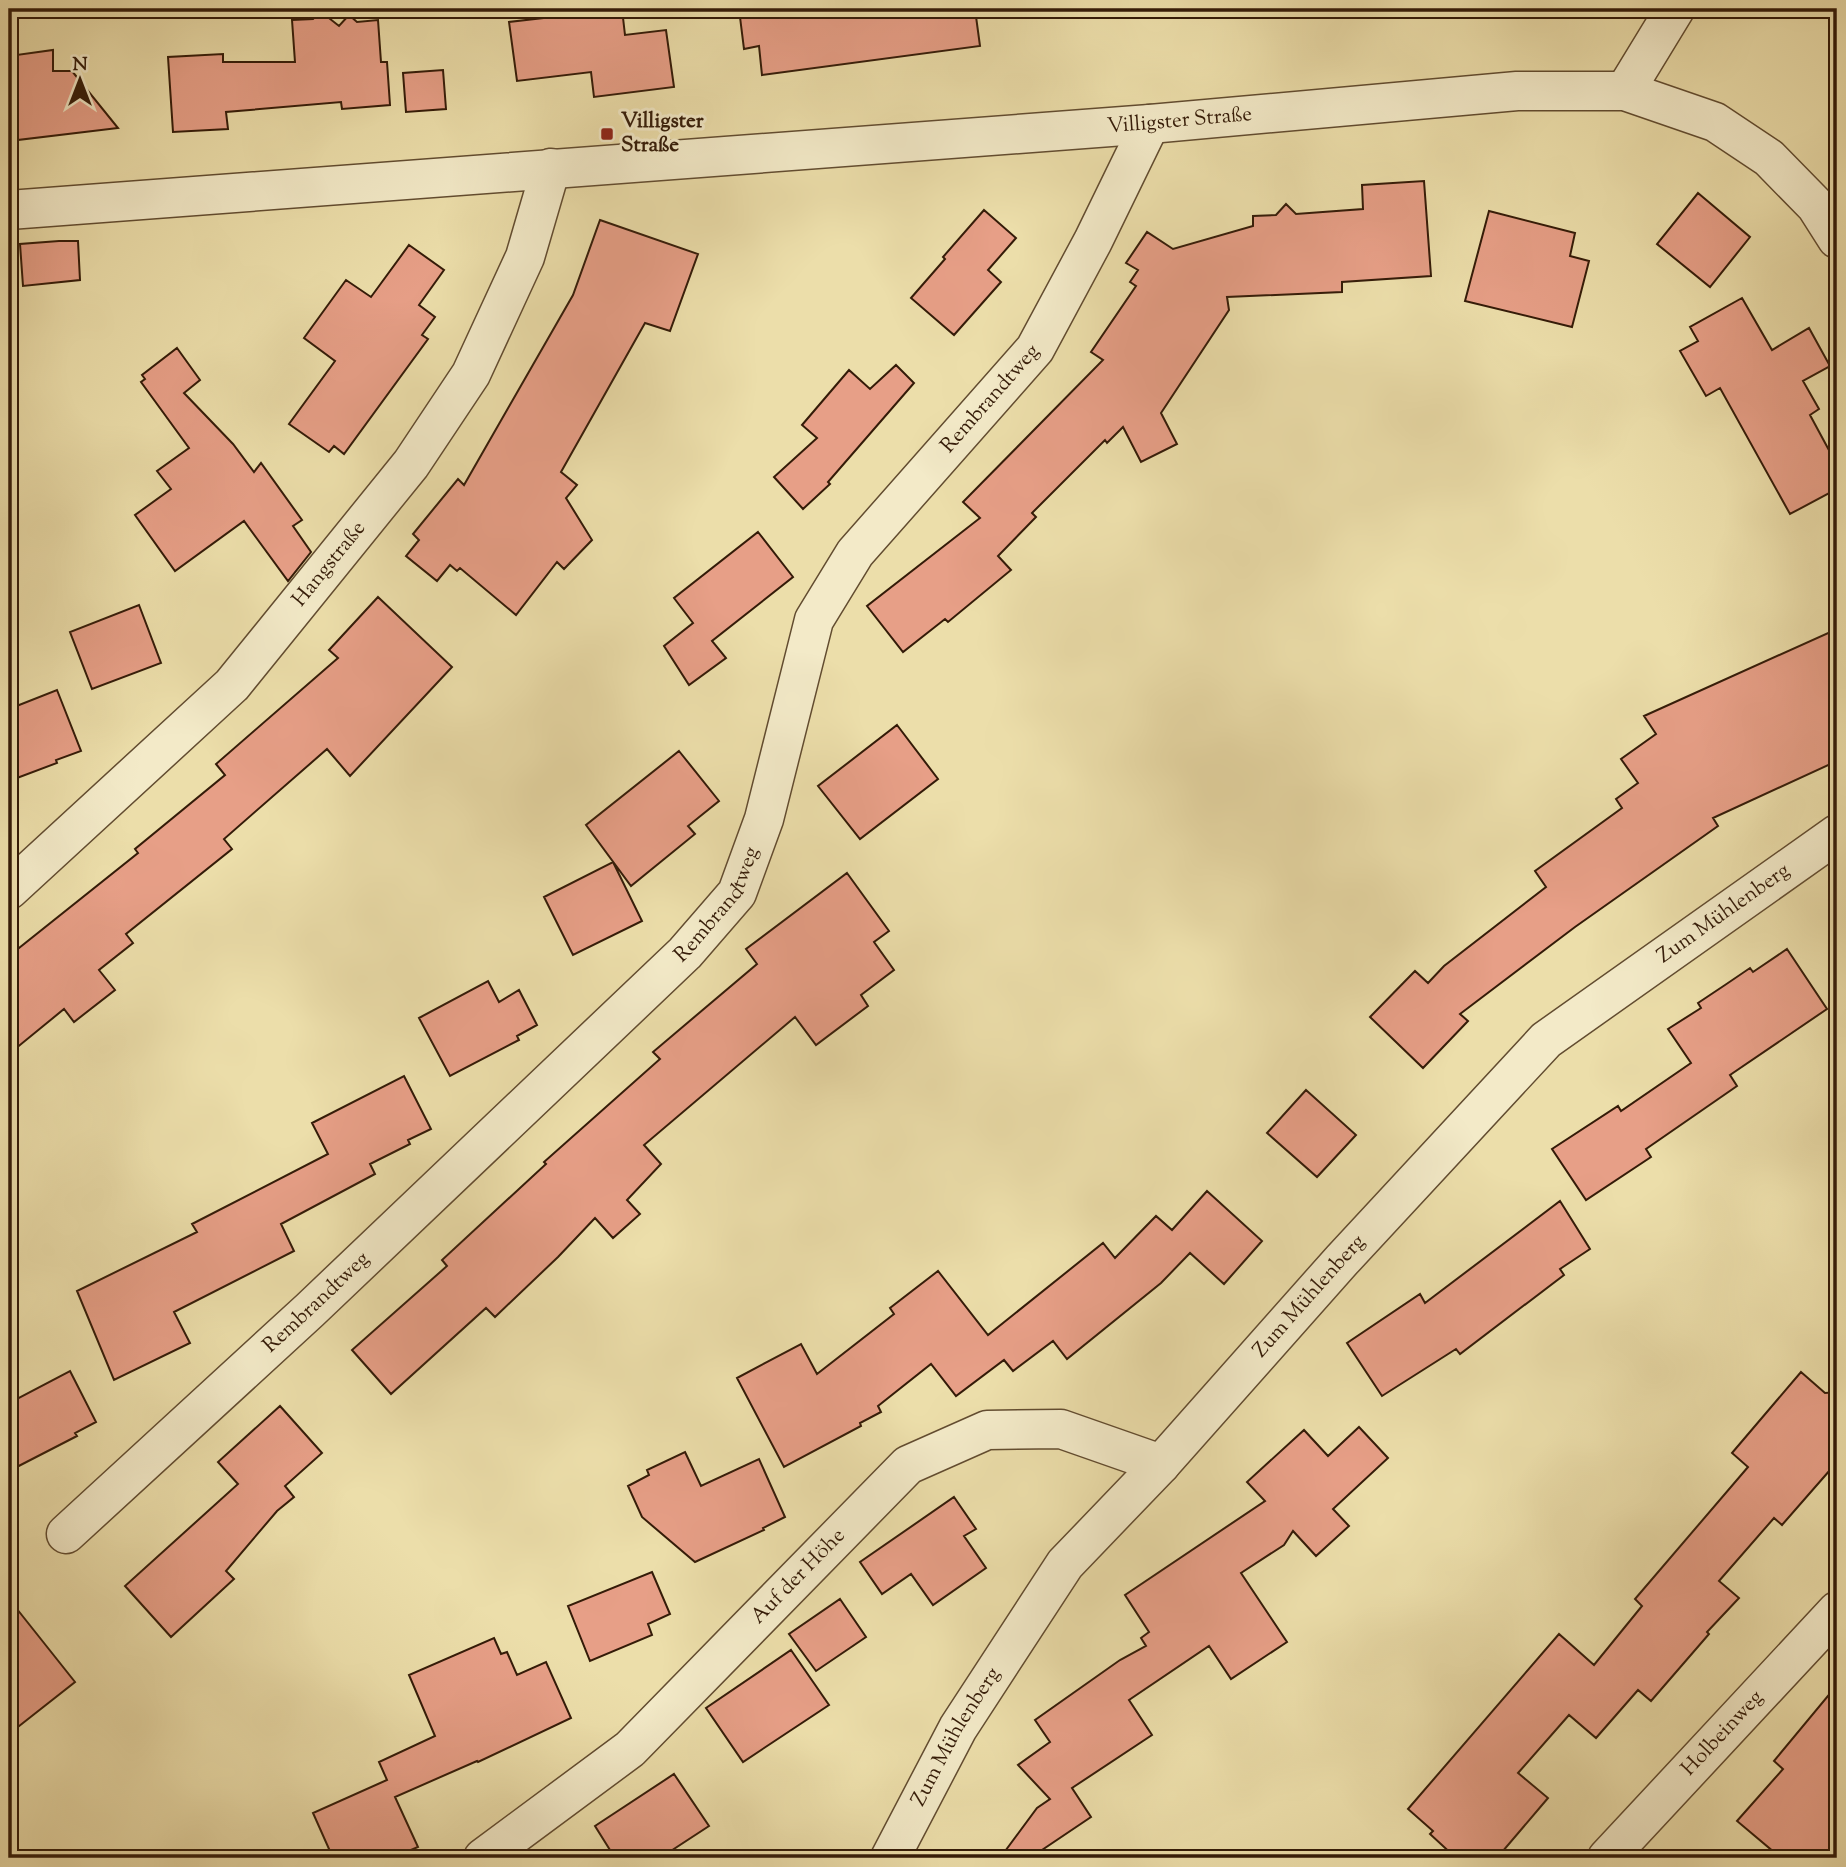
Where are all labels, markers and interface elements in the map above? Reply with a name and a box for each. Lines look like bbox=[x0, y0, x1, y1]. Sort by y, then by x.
north arrow bbox=[46, 46, 116, 116]
text: N bbox=[72, 52, 88, 79]
street label: Villigster Straße bbox=[1106, 100, 1253, 142]
place label: Villigster Straße bbox=[621, 107, 704, 161]
marker: Villigster Straße bbox=[599, 126, 615, 142]
street label: Rembrandtweg bbox=[934, 338, 1047, 460]
street label: Hangstraße bbox=[286, 515, 374, 614]
street label: Rembrandtweg bbox=[668, 843, 768, 970]
street label: Zum Mühlenberg bbox=[1652, 857, 1796, 971]
street label: Zum Mühlenberg bbox=[1246, 1228, 1373, 1365]
street label: Rembrandtweg bbox=[257, 1245, 377, 1361]
street label: Auf der Höhe bbox=[745, 1522, 853, 1632]
street label: Zum Mühlenberg bbox=[904, 1662, 1009, 1812]
street label: Holbeinweg bbox=[1675, 1684, 1771, 1783]

